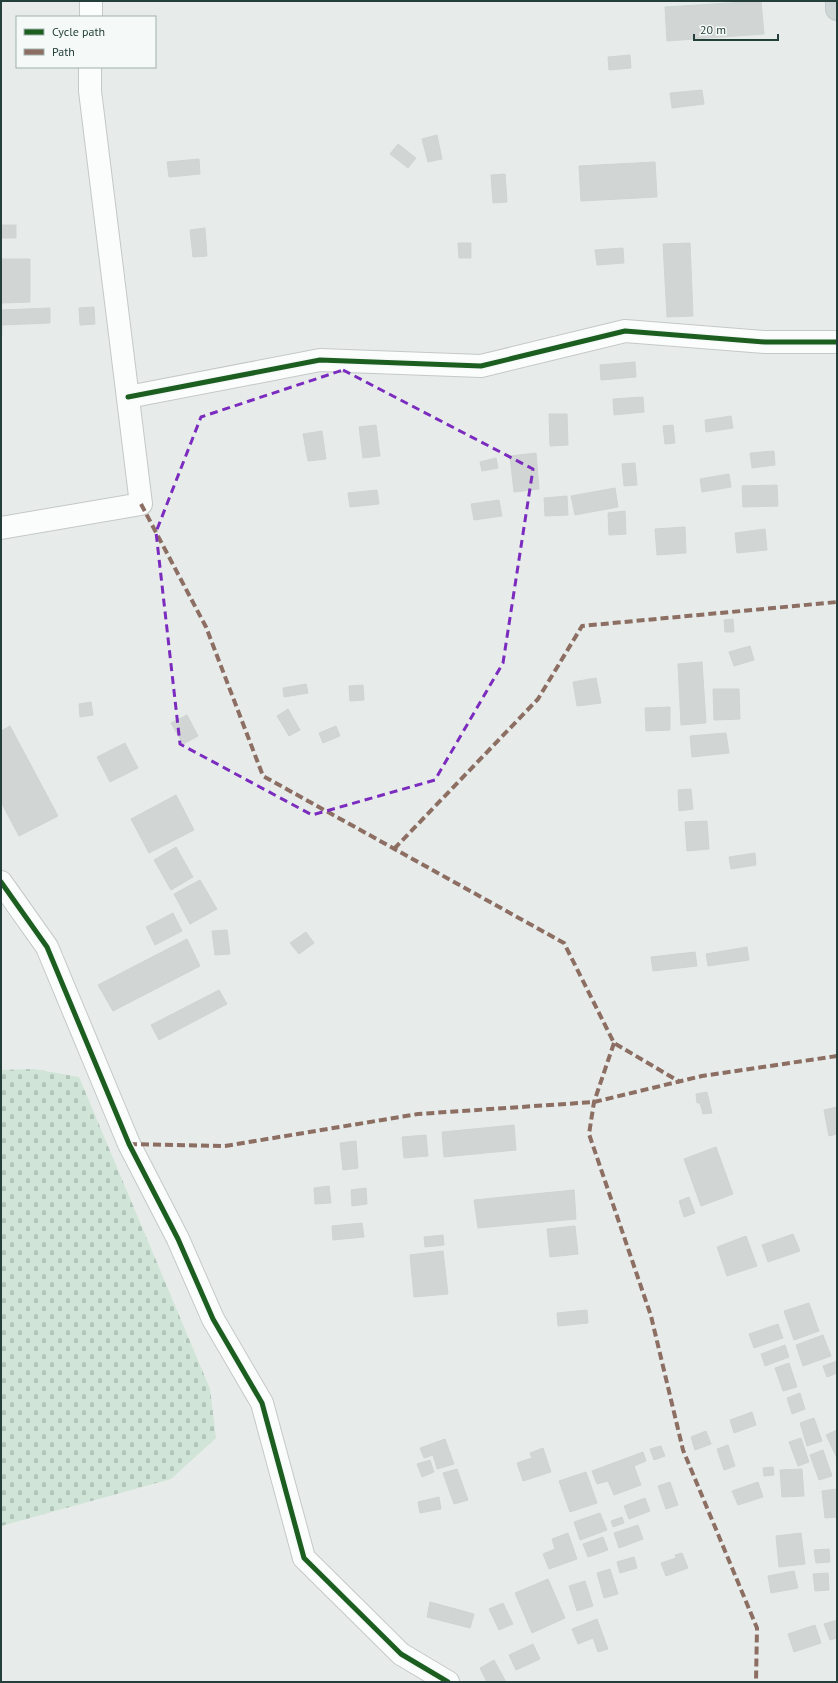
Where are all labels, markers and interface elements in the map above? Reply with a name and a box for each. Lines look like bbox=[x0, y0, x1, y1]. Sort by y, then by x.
legend bbox=[16, 16, 156, 68]
scale bar bbox=[694, 16, 778, 42]
text: 20 m bbox=[700, 22, 726, 37]
text: Cycle path bbox=[52, 24, 105, 39]
text: Path bbox=[52, 44, 75, 59]

